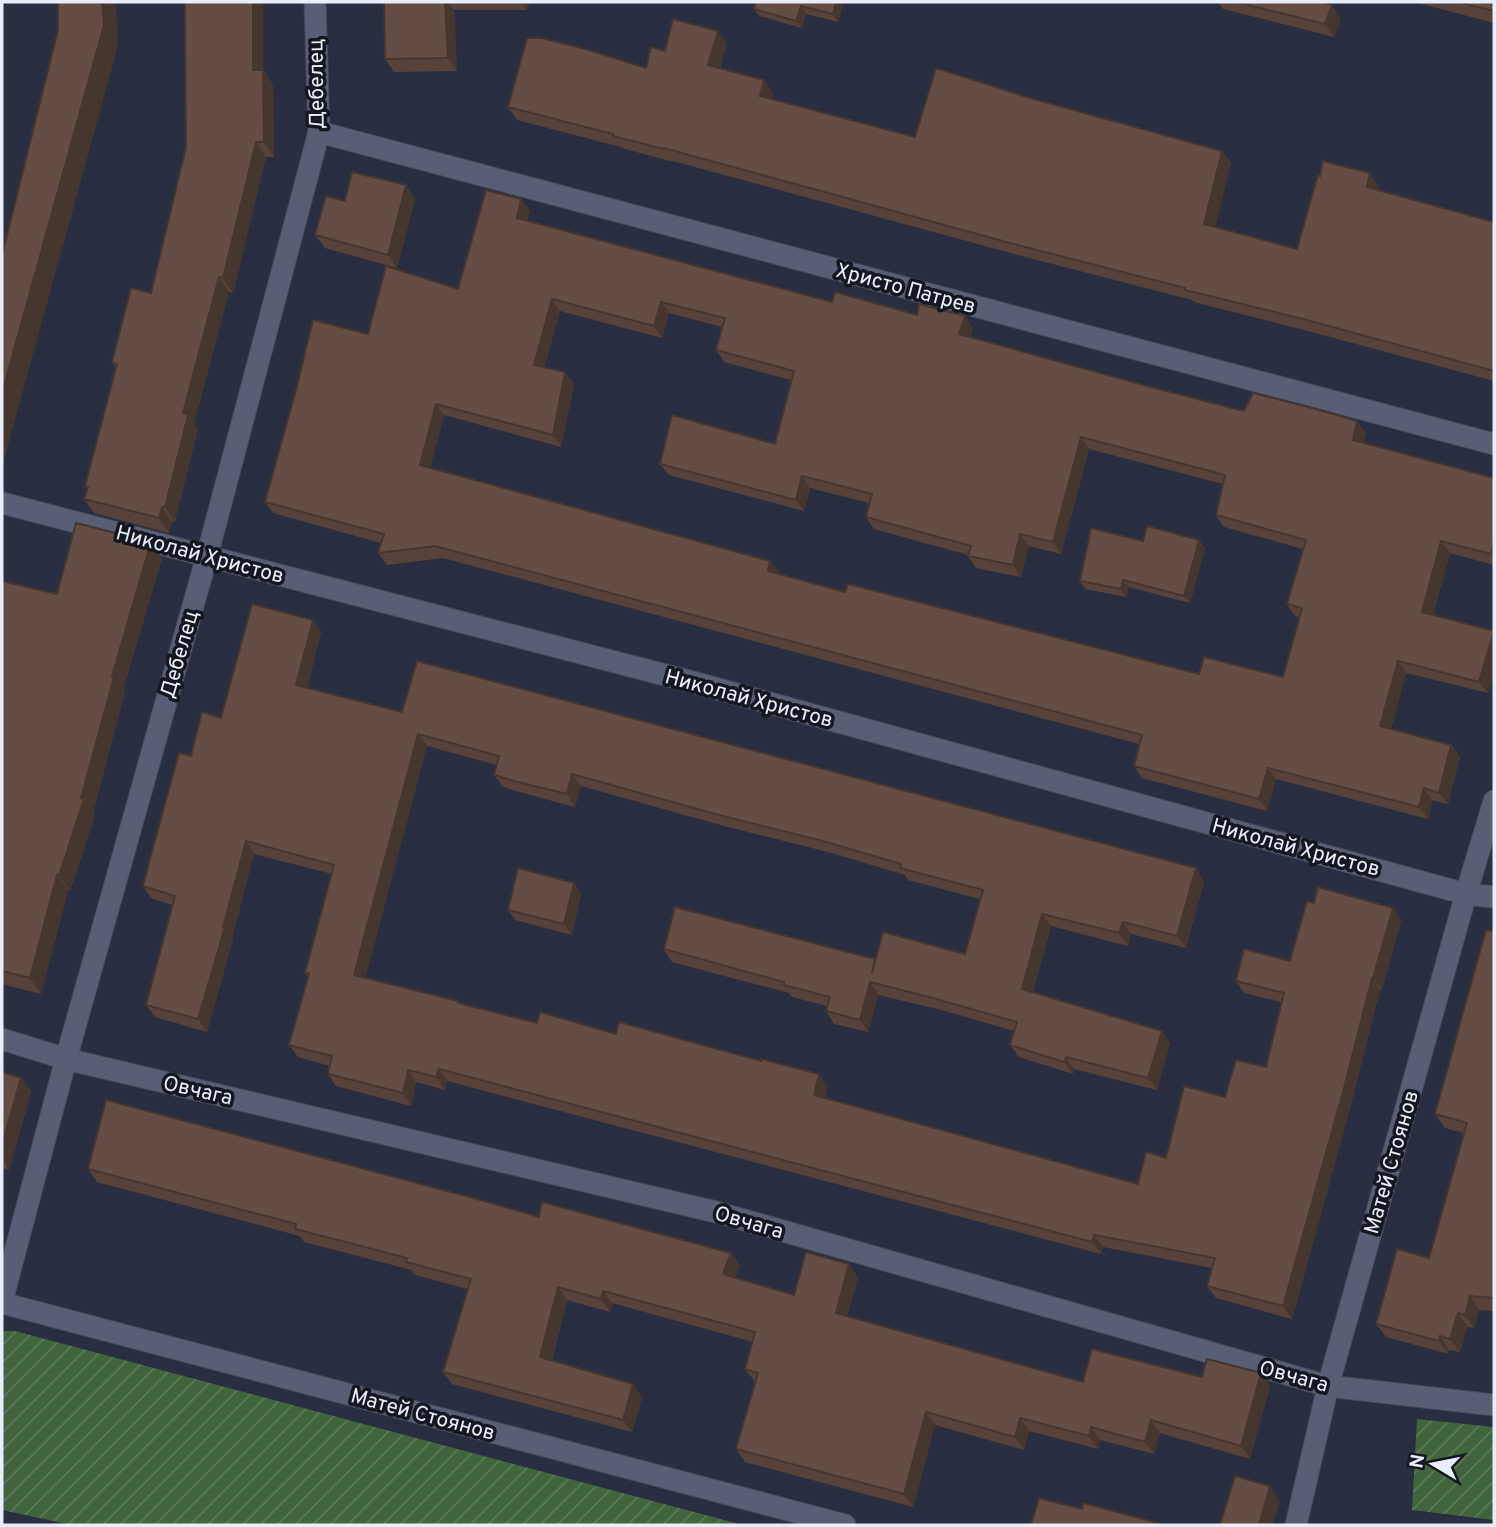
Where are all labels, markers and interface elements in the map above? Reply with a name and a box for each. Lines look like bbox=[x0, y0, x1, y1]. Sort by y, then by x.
street label: Дебелец bbox=[303, 39, 332, 129]
street label: Христо Патрев bbox=[833, 258, 979, 321]
street label: Николай Христов bbox=[113, 520, 287, 591]
street label: Дебелец bbox=[155, 607, 206, 702]
street label: Николай Христов bbox=[662, 664, 836, 735]
street label: Николай Христов bbox=[1209, 813, 1383, 884]
street label: Овчага bbox=[160, 1070, 235, 1113]
street label: Матей Стоянов bbox=[1359, 1087, 1426, 1237]
street label: Овчага bbox=[711, 1201, 786, 1246]
street label: Овчага bbox=[1256, 1355, 1331, 1400]
street label: Матей Стоянов bbox=[348, 1383, 498, 1448]
north arrow bbox=[1398, 1429, 1468, 1499]
text: N bbox=[1405, 1453, 1431, 1470]

